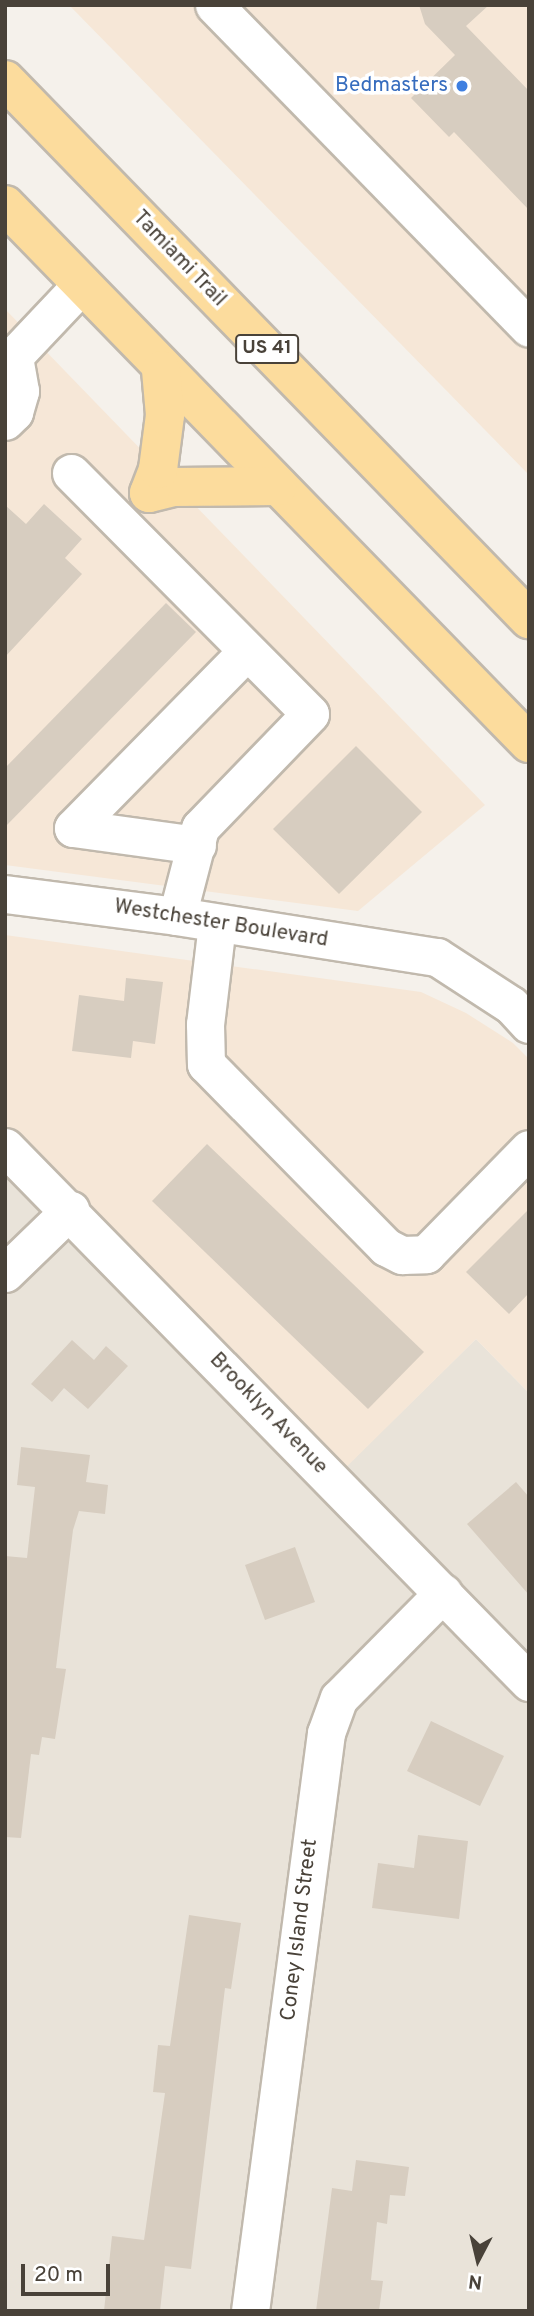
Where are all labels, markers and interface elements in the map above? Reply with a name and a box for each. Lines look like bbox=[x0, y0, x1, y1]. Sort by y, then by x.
place label: Bedmasters bbox=[335, 73, 448, 99]
marker: Bedmasters bbox=[454, 78, 470, 94]
street label: Tamiami Trail bbox=[127, 205, 231, 313]
road number: US 41 bbox=[234, 334, 300, 364]
street label: Westchester Boulevard bbox=[112, 895, 330, 953]
street label: Brooklyn Avenue bbox=[203, 1348, 333, 1480]
street label: Coney Island Street bbox=[276, 1838, 324, 2022]
north arrow bbox=[443, 2225, 513, 2295]
scale bar bbox=[24, 2250, 114, 2294]
text: 20 m bbox=[34, 2262, 83, 2289]
text: N bbox=[467, 2268, 484, 2294]

